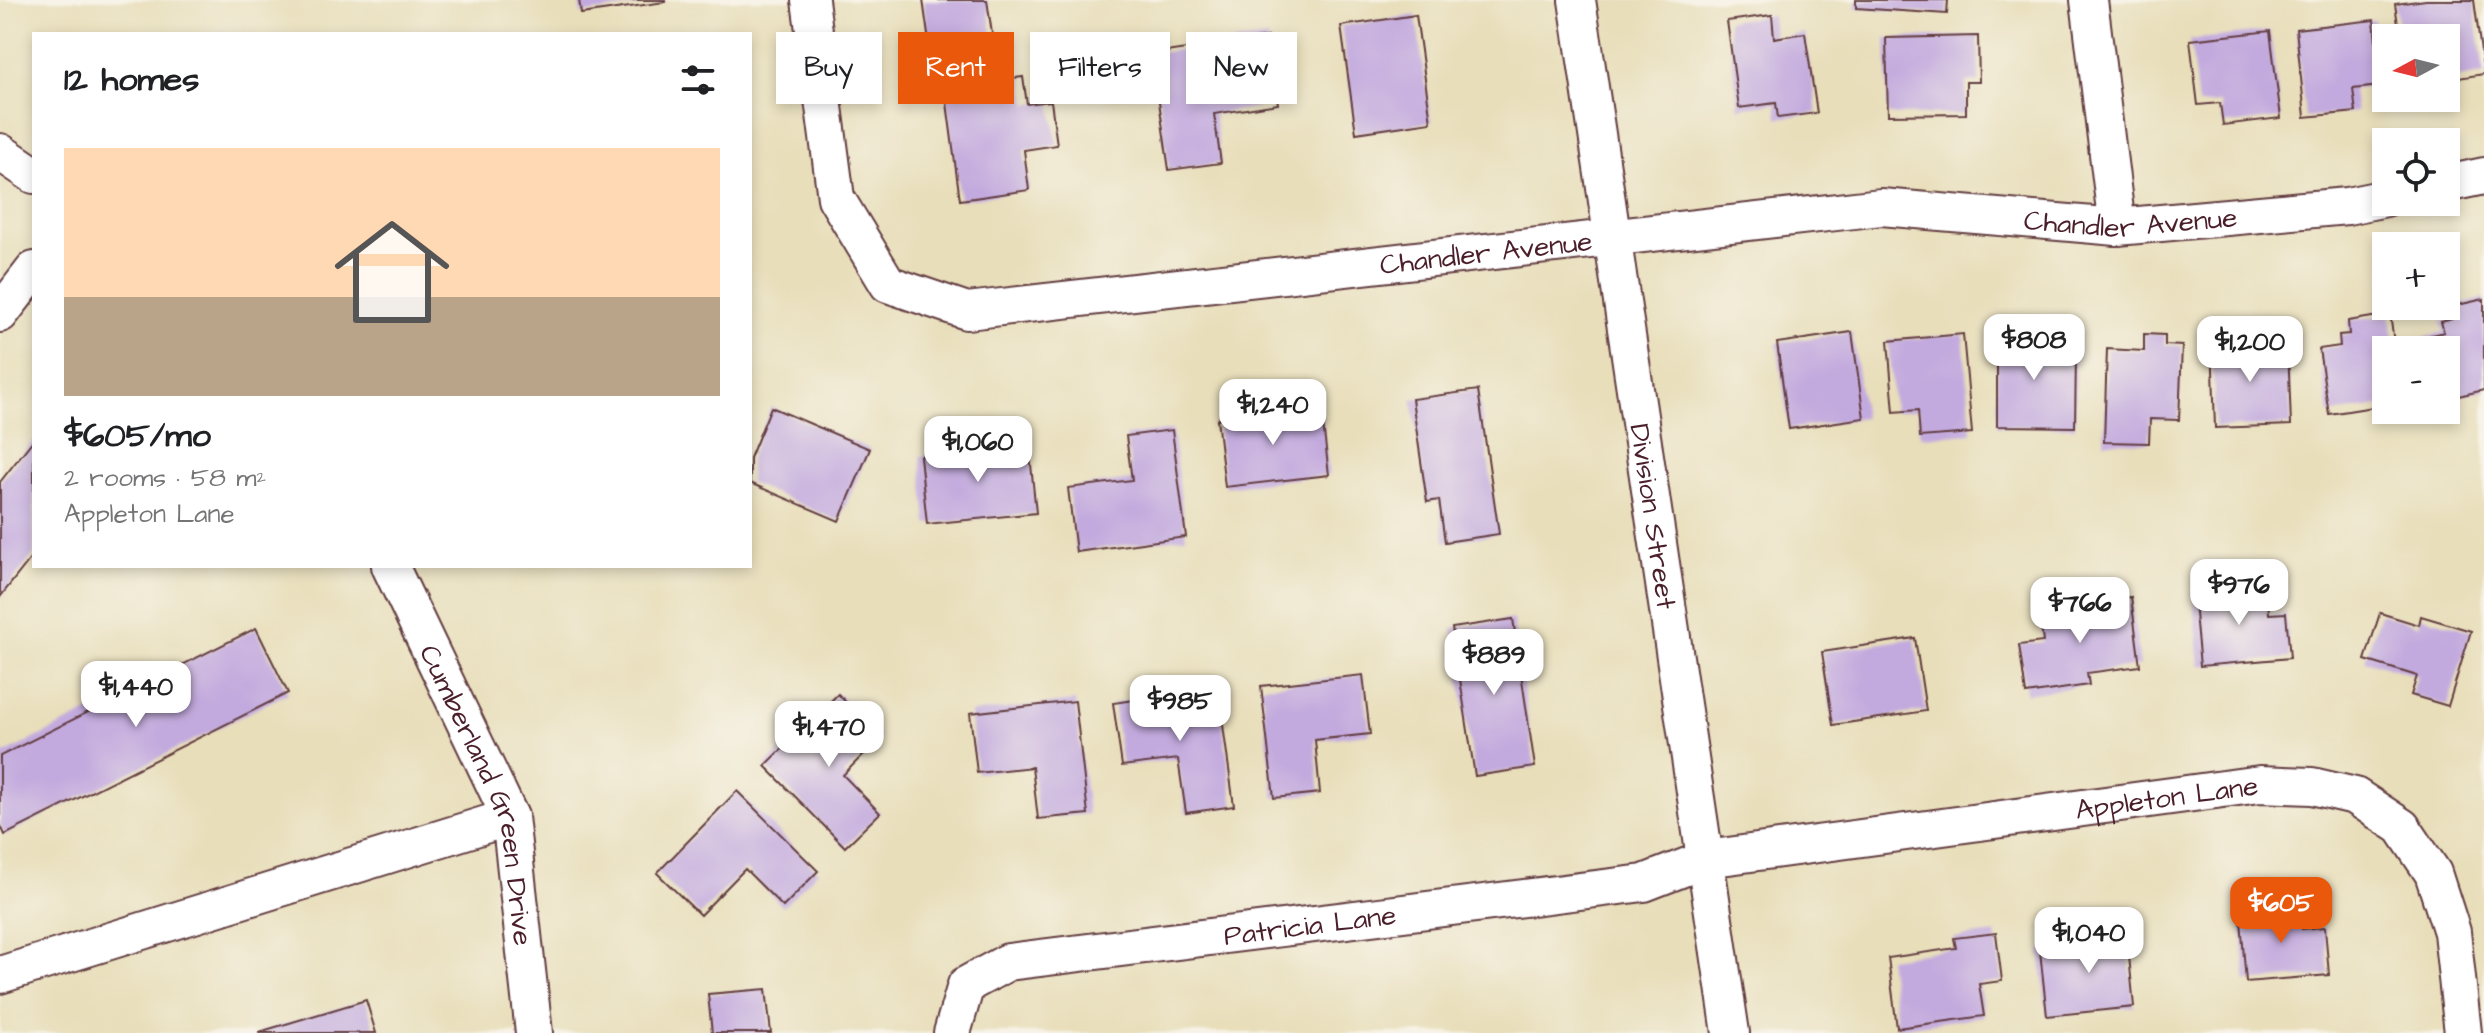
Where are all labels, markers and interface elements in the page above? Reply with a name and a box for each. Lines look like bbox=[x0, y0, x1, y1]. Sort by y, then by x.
north arrow bbox=[2372, 24, 2460, 112]
map controls bbox=[2372, 24, 2460, 424]
chip: Buy bbox=[776, 32, 882, 104]
chip: Rent bbox=[898, 32, 1014, 104]
chip: Filters bbox=[1030, 32, 1170, 104]
chip: New bbox=[1186, 32, 1297, 104]
text: 12 homes bbox=[64, 56, 199, 104]
icon: filters bbox=[676, 58, 720, 102]
button: locate bbox=[2372, 128, 2460, 216]
street label: Chandler Avenue bbox=[2022, 198, 2239, 248]
icon: home bbox=[320, 200, 464, 344]
street label: Chandler Avenue bbox=[1378, 222, 1594, 285]
button: + bbox=[2372, 232, 2460, 320]
pin: $808 bbox=[1987, 314, 2081, 382]
pin: $1,200 bbox=[2185, 316, 2315, 384]
text: $808 bbox=[2002, 322, 2066, 358]
text: $1,200 bbox=[2215, 324, 2285, 360]
button: − bbox=[2372, 336, 2460, 424]
pin: $1,240 bbox=[1208, 379, 1338, 447]
text: $1,240 bbox=[1237, 387, 1309, 423]
text: $605/mo bbox=[64, 412, 211, 460]
pin: $1,060 bbox=[913, 416, 1043, 484]
street label: Division Street bbox=[1619, 421, 1686, 612]
text: $1,060 bbox=[942, 424, 1014, 460]
text: 2 rooms · 58 m² bbox=[64, 460, 266, 496]
text: Appleton Lane bbox=[64, 496, 235, 532]
pin: $976 bbox=[2192, 559, 2286, 627]
text: $976 bbox=[2208, 567, 2270, 603]
pin: $766 bbox=[2033, 577, 2127, 645]
text: $766 bbox=[2048, 585, 2112, 621]
pin: $889 bbox=[1447, 629, 1541, 697]
text: $889 bbox=[1463, 637, 1526, 673]
street label: Cumberland Green Drive bbox=[409, 638, 542, 947]
pin: $1,440 bbox=[71, 661, 201, 729]
text: $1,440 bbox=[99, 669, 173, 705]
pin: $985 bbox=[1133, 675, 1227, 743]
text: $985 bbox=[1148, 683, 1212, 719]
pin: $1,470 bbox=[764, 701, 894, 769]
text: $1,470 bbox=[793, 709, 865, 745]
street label: Appleton Lane bbox=[2073, 766, 2260, 830]
pin: $605 bbox=[2234, 877, 2328, 945]
text: $605 bbox=[2248, 885, 2314, 921]
street label: Patricia Lane bbox=[1222, 896, 1398, 956]
pin: $1,040 bbox=[2024, 907, 2154, 975]
text: $1,040 bbox=[2053, 915, 2125, 951]

